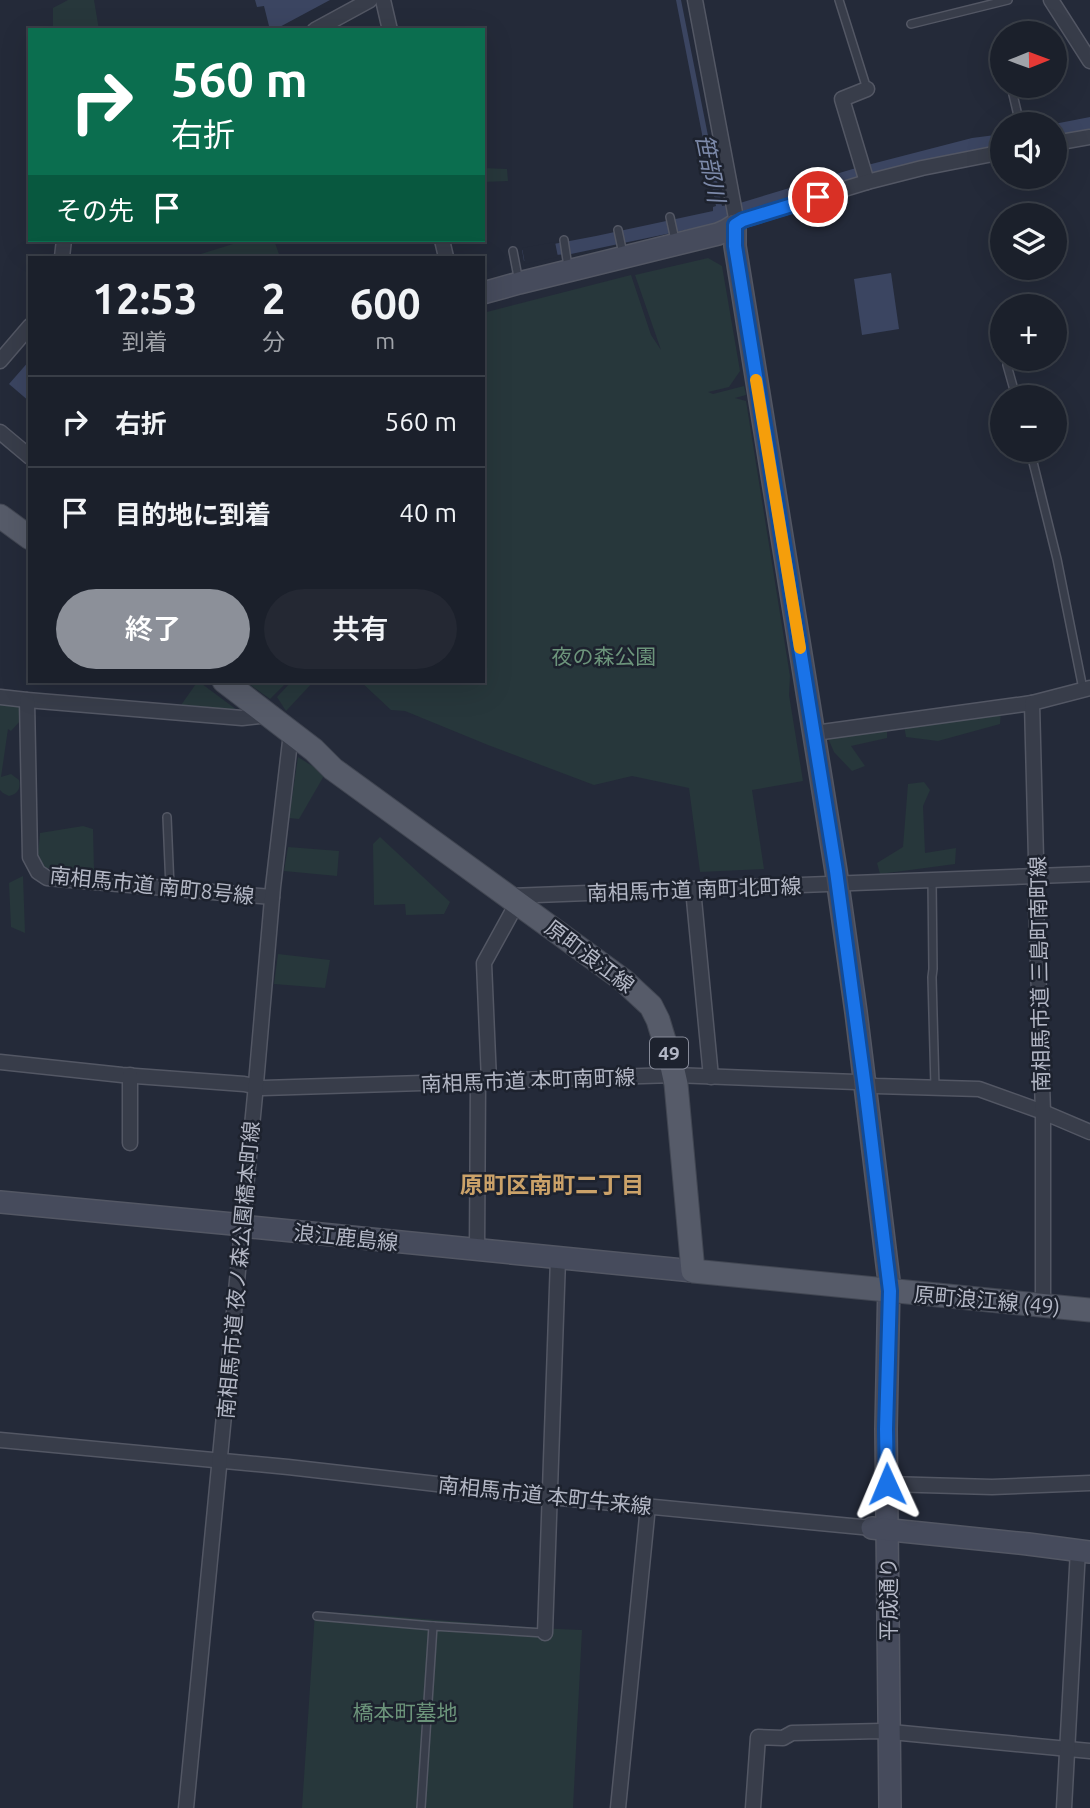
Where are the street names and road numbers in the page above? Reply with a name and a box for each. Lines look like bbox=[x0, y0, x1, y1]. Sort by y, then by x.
street label: 南相馬市道 三島町南町線 bbox=[1025, 856, 1053, 1092]
street label: 南相馬市道 南町8号線 bbox=[48, 862, 256, 908]
street label: 南相馬市道 南町北町線 bbox=[586, 873, 802, 905]
street label: 原町浪江線 bbox=[541, 915, 639, 997]
road number: 49 bbox=[650, 1037, 688, 1068]
street label: 南相馬市道 本町南町線 bbox=[420, 1064, 636, 1096]
street label: 南相馬市道 夜ノ森公園橋本町線 bbox=[213, 1120, 263, 1420]
street label: 浪江鹿島線 bbox=[293, 1220, 399, 1254]
street label: 原町浪江線 (49) bbox=[913, 1282, 1061, 1318]
street label: 南相馬市道 本町牛来線 bbox=[437, 1472, 653, 1518]
street label: 平成通り bbox=[876, 1557, 900, 1641]

